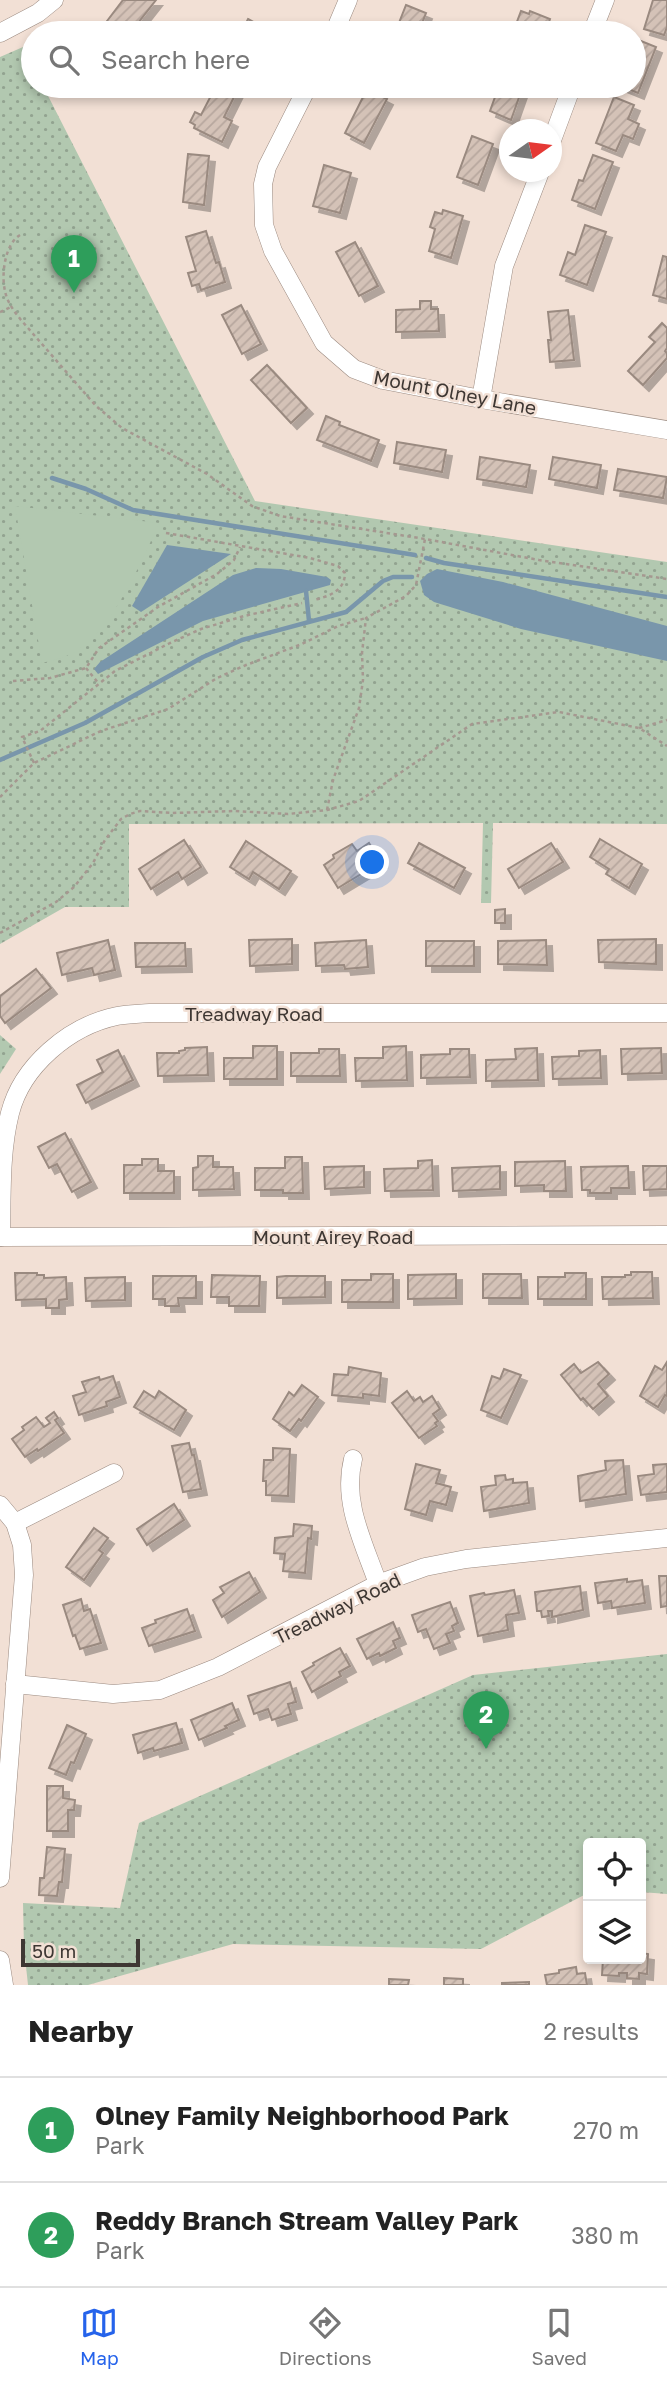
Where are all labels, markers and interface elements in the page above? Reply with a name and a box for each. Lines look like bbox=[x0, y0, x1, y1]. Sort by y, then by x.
search box bbox=[21, 21, 646, 98]
icon: search bbox=[45, 41, 83, 79]
text: Search here bbox=[101, 44, 250, 75]
north arrow bbox=[499, 119, 562, 182]
pin: 1 bbox=[51, 235, 97, 293]
street label: Mount Olney Lane bbox=[372, 365, 538, 419]
your location bbox=[355, 845, 389, 879]
street label: Treadway Road bbox=[185, 1002, 323, 1025]
street label: Mount Airey Road bbox=[253, 1225, 413, 1248]
street label: Treadway Road bbox=[270, 1567, 404, 1649]
pin: 2 bbox=[463, 1691, 509, 1749]
map controls bbox=[583, 1838, 646, 1964]
button: locate bbox=[583, 1838, 646, 1901]
button: layers bbox=[583, 1901, 646, 1964]
scale bar bbox=[21, 1936, 140, 1968]
text: 50 m bbox=[32, 1939, 76, 1962]
text: Nearby bbox=[28, 2013, 133, 2049]
text: 2 results bbox=[543, 2017, 639, 2045]
text: Olney Family Neighborhood Park bbox=[95, 2100, 509, 2131]
text: 1 bbox=[45, 2116, 57, 2144]
text: 270 m bbox=[573, 2116, 639, 2144]
text: Park bbox=[95, 2131, 145, 2159]
text: Reddy Branch Stream Valley Park bbox=[95, 2205, 519, 2236]
text: 2 bbox=[44, 2221, 58, 2249]
text: 380 m bbox=[571, 2221, 639, 2249]
text: Park bbox=[95, 2236, 145, 2264]
tab: Map bbox=[80, 2304, 119, 2369]
tab: Directions bbox=[279, 2304, 372, 2369]
tab: Saved bbox=[532, 2304, 587, 2369]

